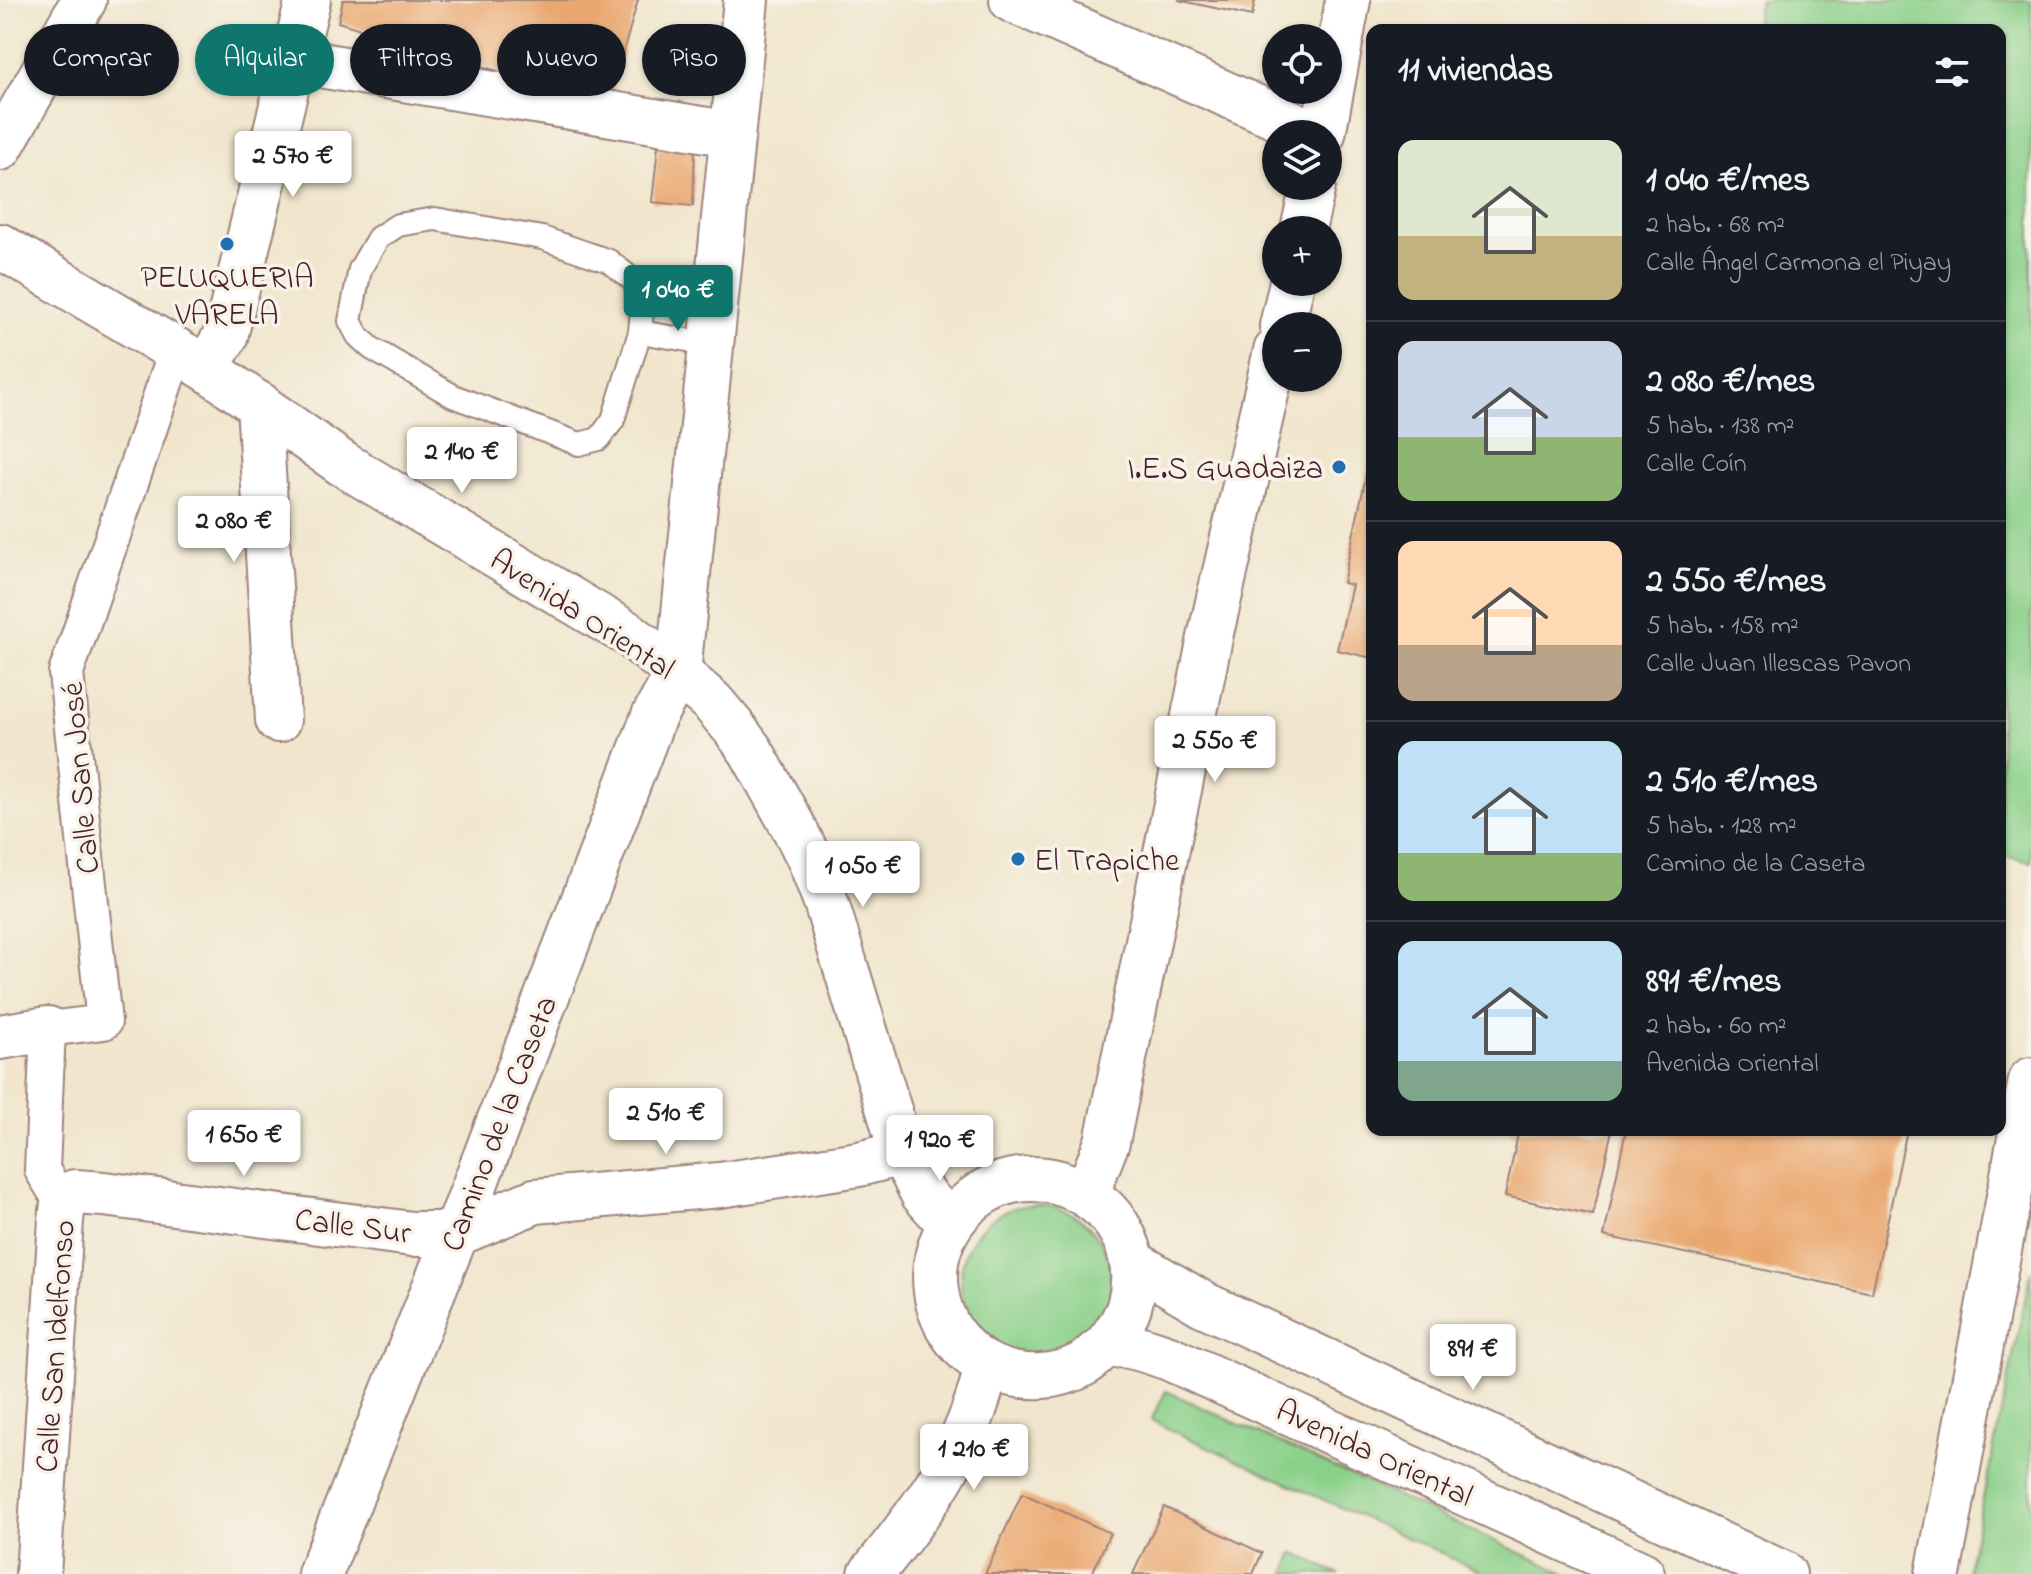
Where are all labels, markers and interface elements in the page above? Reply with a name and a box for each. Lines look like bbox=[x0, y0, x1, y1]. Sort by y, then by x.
chip: Comprar bbox=[24, 24, 179, 96]
chip: Alquilar bbox=[195, 24, 334, 96]
chip: Filtros bbox=[350, 24, 481, 96]
chip: Nuevo bbox=[497, 24, 626, 96]
chip: Piso bbox=[642, 24, 746, 96]
map controls bbox=[1262, 24, 1342, 392]
button: locate bbox=[1262, 24, 1342, 104]
text: 11 viviendas bbox=[1398, 47, 1553, 97]
icon: filters bbox=[1930, 50, 1974, 94]
button: layers bbox=[1262, 120, 1342, 200]
pin: 2 570 € bbox=[219, 131, 367, 199]
text: 2 570 € bbox=[253, 138, 333, 176]
text: 1 040 €/mes bbox=[1646, 157, 1810, 207]
icon: home bbox=[1462, 172, 1558, 268]
text: 2 hab. · 68 m² bbox=[1646, 207, 1785, 245]
button: + bbox=[1262, 216, 1342, 296]
marker: PELUQUERIA VARELA bbox=[218, 235, 236, 253]
text: Calle Ángel Carmona el Piyay bbox=[1646, 245, 1951, 283]
place label: PELUQUERIA VARELA bbox=[140, 256, 314, 340]
pin: 1 040 € bbox=[604, 265, 752, 333]
text: 1 040 € bbox=[642, 272, 714, 310]
button: − bbox=[1262, 312, 1342, 392]
text: 2 080 €/mes bbox=[1646, 358, 1815, 408]
icon: home bbox=[1462, 373, 1558, 469]
text: 5 hab. · 138 m² bbox=[1646, 408, 1795, 446]
pin: 2 140 € bbox=[388, 427, 536, 495]
text: 2 140 € bbox=[425, 434, 499, 472]
text: Calle Coín bbox=[1646, 446, 1747, 484]
place label: I.E.S Guadaiza bbox=[1127, 447, 1323, 494]
marker: I.E.S Guadaiza bbox=[1330, 458, 1348, 476]
pin: 2 080 € bbox=[160, 496, 308, 564]
text: 2 080 € bbox=[196, 503, 272, 541]
street label: Avenida Oriental bbox=[479, 538, 683, 693]
text: 2 550 €/mes bbox=[1646, 558, 1827, 608]
icon: home bbox=[1462, 573, 1558, 669]
text: 5 hab. · 158 m² bbox=[1646, 608, 1799, 646]
text: Calle Juan Illescas Pavon bbox=[1646, 646, 1911, 684]
street label: Calle San José bbox=[51, 679, 114, 876]
pin: 2 550 € bbox=[1141, 716, 1289, 784]
text: 2 550 € bbox=[1172, 723, 1258, 761]
text: 2 510 €/mes bbox=[1646, 758, 1818, 808]
icon: home bbox=[1462, 773, 1558, 869]
text: 5 hab. · 128 m² bbox=[1646, 808, 1797, 846]
place label: El Trapiche bbox=[1034, 839, 1180, 886]
pin: 1 050 € bbox=[789, 841, 937, 909]
text: Camino de la Caseta bbox=[1646, 846, 1866, 884]
text: 1 050 € bbox=[825, 848, 901, 886]
marker: El Trapiche bbox=[1009, 850, 1027, 868]
text: 891 €/mes bbox=[1646, 958, 1781, 1008]
icon: home bbox=[1462, 973, 1558, 1069]
street label: Camino de la Caseta bbox=[431, 990, 572, 1259]
text: 2 hab. · 60 m² bbox=[1646, 1008, 1786, 1046]
text: Avenida Oriental bbox=[1646, 1046, 1819, 1084]
pin: 2 510 € bbox=[592, 1088, 740, 1156]
text: 2 510 € bbox=[627, 1095, 705, 1133]
pin: 1 650 € bbox=[170, 1110, 318, 1178]
pin: 1 920 € bbox=[866, 1115, 1014, 1183]
text: 1 650 € bbox=[206, 1117, 282, 1155]
text: 1 920 € bbox=[904, 1122, 976, 1160]
street label: Calle Sur bbox=[292, 1198, 413, 1259]
street label: Calle San Idelfonso bbox=[25, 1218, 90, 1474]
pin: 891 € bbox=[1417, 1324, 1529, 1392]
text: 891 € bbox=[1448, 1331, 1498, 1369]
street label: Avenida Oriental bbox=[1267, 1389, 1480, 1521]
pin: 1 210 € bbox=[900, 1424, 1048, 1492]
text: 1 210 € bbox=[938, 1431, 1010, 1469]

